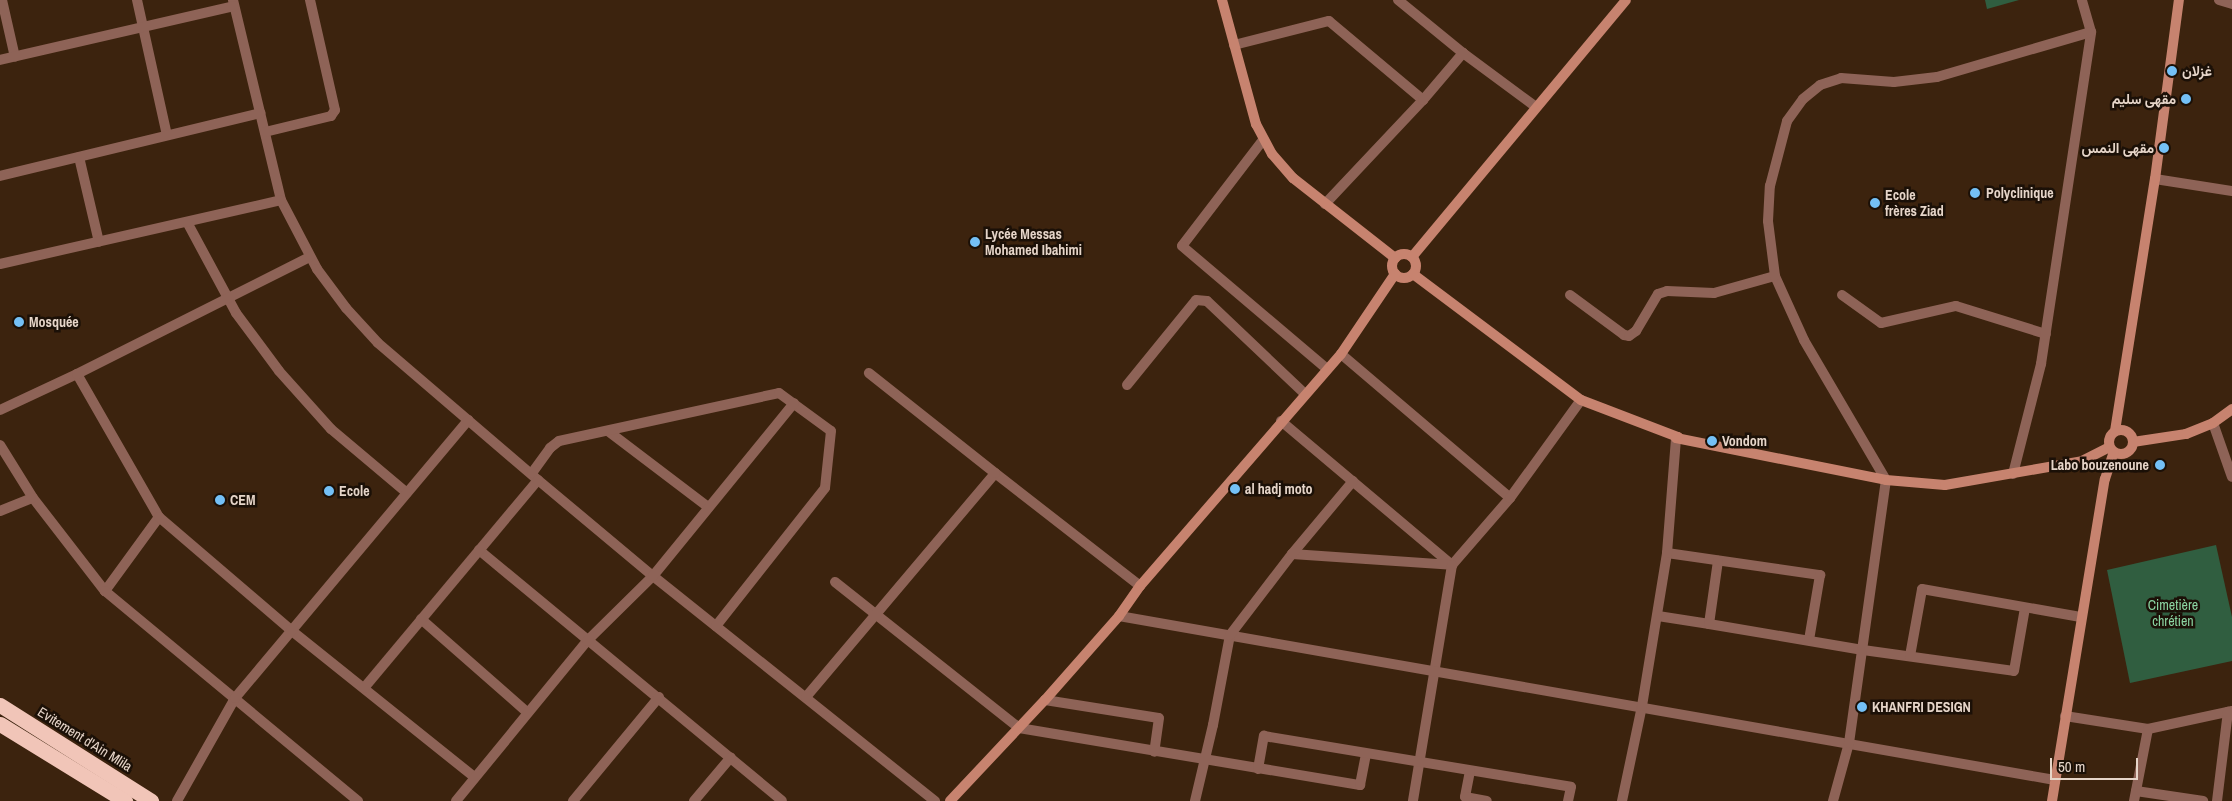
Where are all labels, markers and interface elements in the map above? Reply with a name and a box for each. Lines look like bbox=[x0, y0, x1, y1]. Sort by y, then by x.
place label: غزلان bbox=[2182, 63, 2212, 79]
marker: غزلان bbox=[2166, 65, 2178, 77]
place label: مقهى سليم bbox=[2112, 91, 2176, 107]
marker: مقهى سليم bbox=[2180, 93, 2192, 105]
place label: مقهى النمس bbox=[2081, 140, 2154, 156]
marker: مقهى النمس bbox=[2158, 142, 2170, 154]
place label: Polyclinique bbox=[1986, 185, 2054, 201]
marker: Polyclinique bbox=[1968, 186, 1982, 200]
place label: Ecole frères Ziad bbox=[1885, 187, 1944, 220]
marker: Ecole frères Ziad bbox=[1869, 197, 1881, 209]
place label: Lycée Messas Mohamed Ibahimi bbox=[985, 226, 1082, 258]
marker: Lycée Messas Mohamed Ibahimi bbox=[969, 236, 981, 248]
place label: Mosquée bbox=[29, 314, 79, 330]
marker: Mosquée bbox=[13, 316, 25, 328]
place label: Vondom bbox=[1722, 433, 1767, 449]
marker: Vondom bbox=[1706, 435, 1718, 447]
place label: Labo bouzenoune bbox=[2051, 457, 2149, 473]
marker: Labo bouzenoune bbox=[2153, 458, 2167, 472]
place label: al hadj moto bbox=[1245, 481, 1313, 497]
place label: Ecole bbox=[339, 483, 370, 499]
marker: al hadj moto bbox=[1229, 483, 1241, 495]
marker: Ecole bbox=[323, 485, 335, 497]
place label: CEM bbox=[230, 492, 256, 508]
marker: CEM bbox=[214, 494, 226, 506]
park label: Cimetière chrétien bbox=[2148, 597, 2198, 630]
place label: KHANFRI DESIGN bbox=[1872, 699, 1971, 715]
marker: KHANFRI DESIGN bbox=[1856, 701, 1868, 713]
street label: Evitement d'Ain Mlila bbox=[35, 703, 135, 775]
scale bar bbox=[2052, 748, 2140, 780]
text: 50 m bbox=[2058, 756, 2085, 777]

